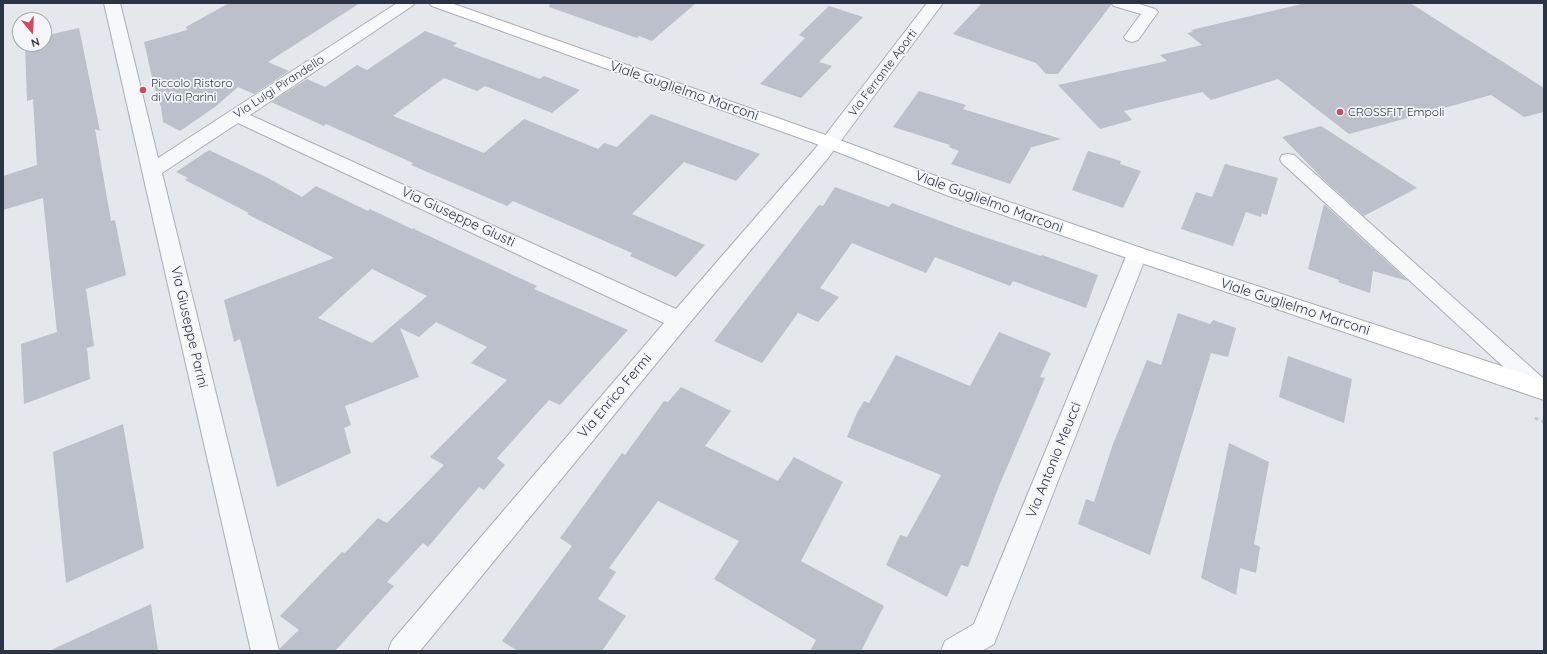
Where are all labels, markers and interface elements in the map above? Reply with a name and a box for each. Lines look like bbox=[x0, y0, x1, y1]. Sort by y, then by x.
north arrow bbox=[12, 12, 52, 52]
street label: Via Ferrante Aporti bbox=[846, 27, 920, 119]
text: N bbox=[29, 35, 41, 50]
street label: Via Luigi Pirandello bbox=[231, 52, 327, 122]
street label: Viale Guglielmo Marconi bbox=[607, 58, 761, 124]
place label: Piccolo Ristoro di Via Parini bbox=[151, 76, 233, 104]
marker: Piccolo Ristoro di Via Parini bbox=[138, 85, 148, 95]
place label: CROSSFIT Empoli bbox=[1348, 105, 1444, 119]
marker: CROSSFIT Empoli bbox=[1335, 107, 1345, 117]
street label: Viale Guglielmo Marconi bbox=[913, 167, 1065, 237]
street label: Via Giuseppe Giusti bbox=[398, 183, 518, 251]
street label: Via Giuseppe Parini bbox=[167, 264, 211, 390]
street label: Viale Guglielmo Marconi bbox=[1218, 275, 1372, 339]
street label: Via Enrico Fermi bbox=[575, 350, 655, 442]
street label: Via Antonio Meucci bbox=[1023, 400, 1085, 520]

